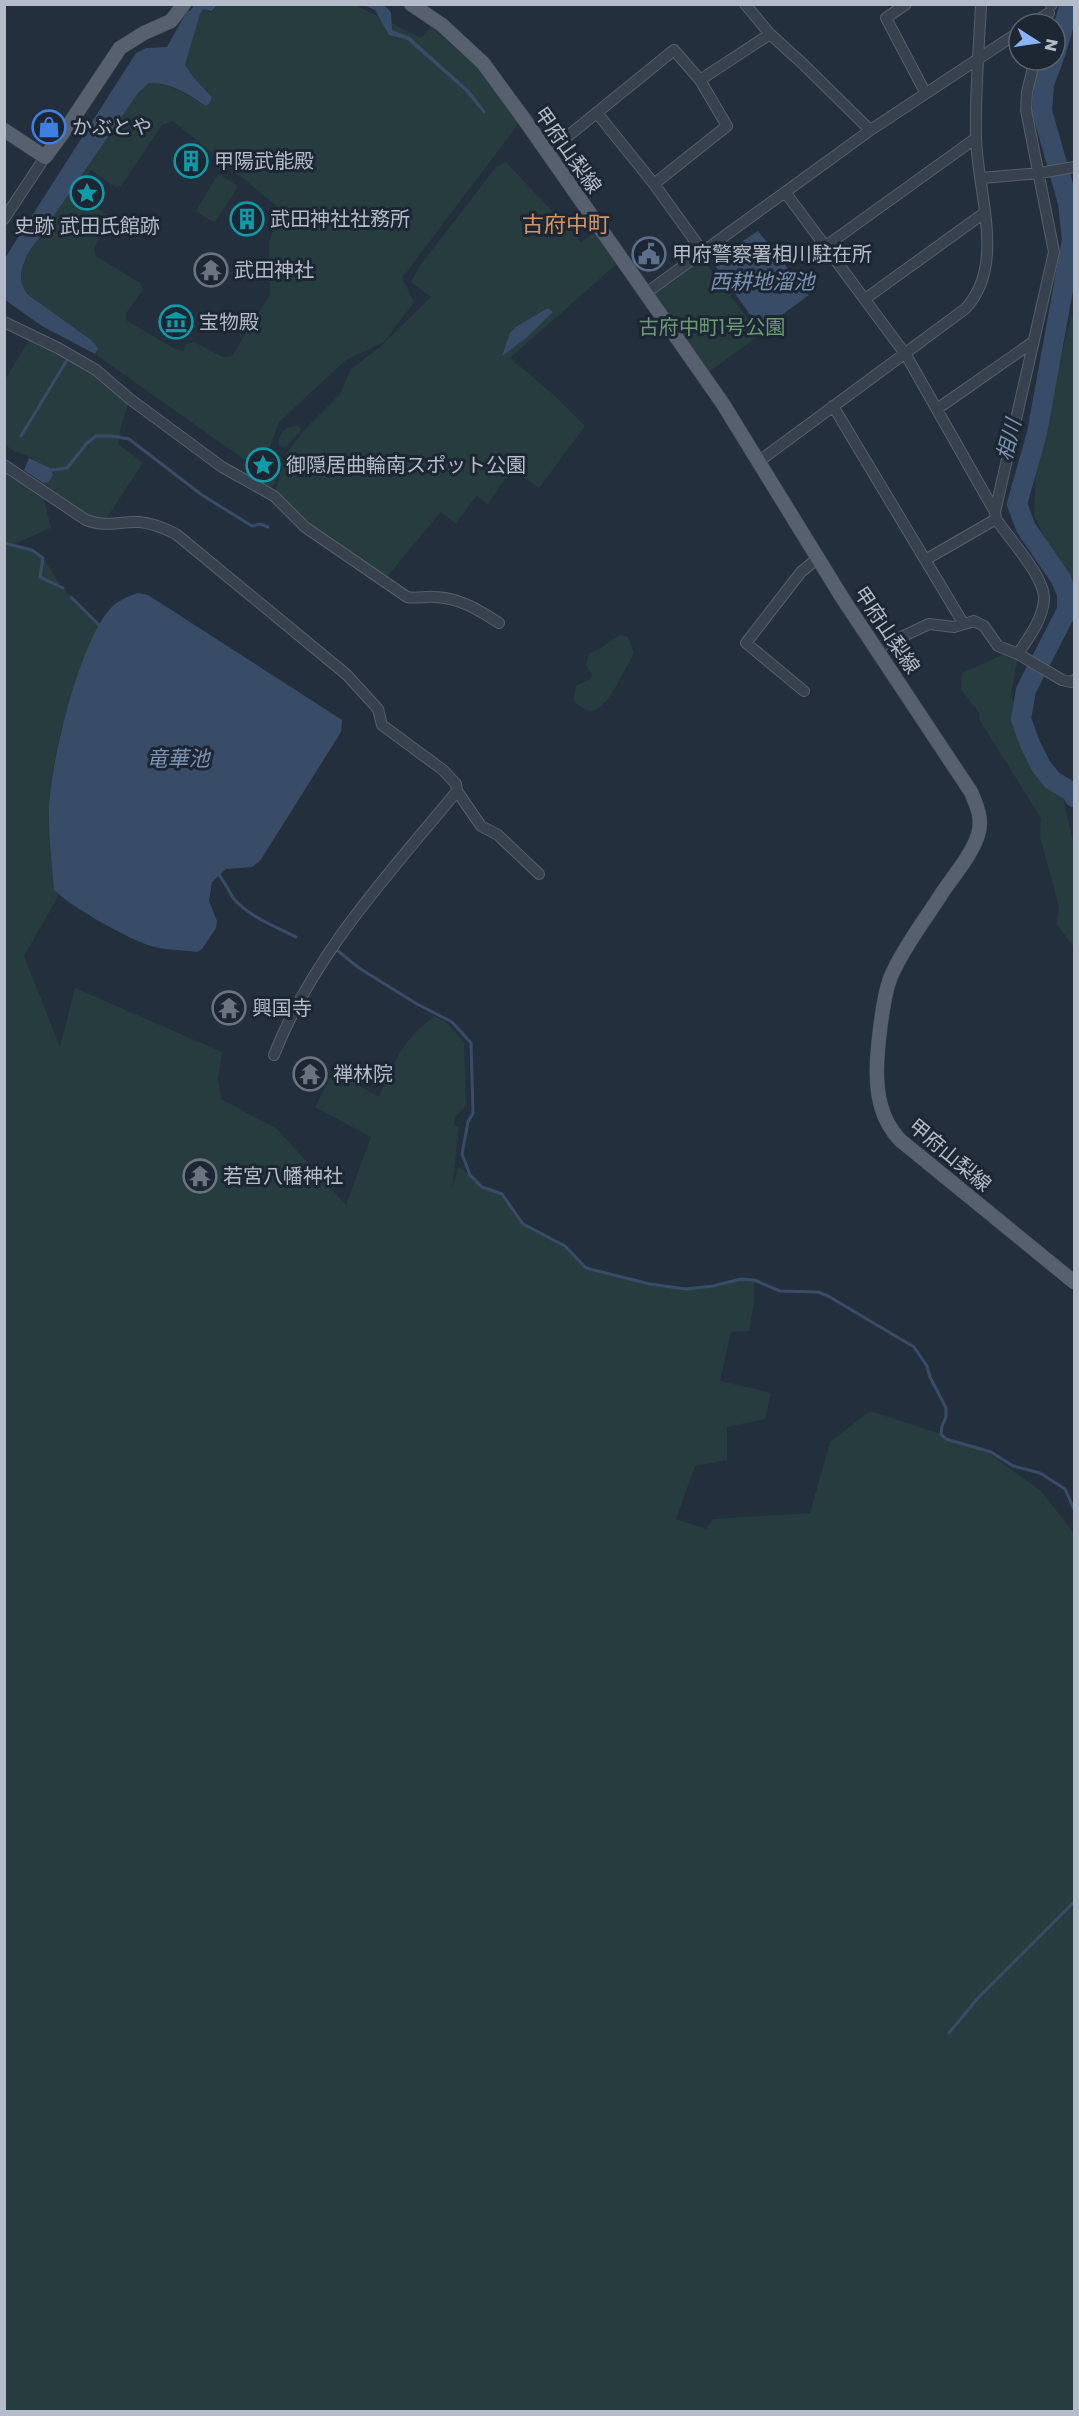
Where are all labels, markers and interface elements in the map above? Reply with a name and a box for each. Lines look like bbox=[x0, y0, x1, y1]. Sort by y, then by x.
north arrow bbox=[1007, 12, 1067, 72]
text: N bbox=[1039, 37, 1064, 53]
street label: 甲府山梨線 bbox=[528, 101, 608, 199]
shop icon: かぶとや bbox=[31, 109, 67, 145]
place label: かぶとや bbox=[72, 113, 152, 141]
building icon: 甲陽武能殿 bbox=[173, 143, 209, 179]
place label: 甲陽武能殿 bbox=[214, 147, 314, 175]
place icon: 史跡 武田氏館跡 bbox=[69, 175, 105, 211]
building icon: 武田神社社務所 bbox=[229, 201, 265, 237]
place label: 武田神社社務所 bbox=[270, 205, 410, 233]
district label: 古府中町 bbox=[522, 209, 610, 240]
place label: 史跡 武田氏館跡 bbox=[14, 212, 160, 240]
public building icon: 甲府警察署相川駐在所 bbox=[631, 236, 667, 272]
place label: 甲府警察署相川駐在所 bbox=[672, 240, 872, 268]
temple icon: 武田神社 bbox=[193, 252, 229, 288]
place label: 武田神社 bbox=[234, 256, 314, 284]
water label: 西耕地溜池 bbox=[710, 267, 816, 296]
museum icon: 宝物殿 bbox=[158, 304, 194, 340]
place label: 宝物殿 bbox=[199, 308, 259, 336]
park label: 古府中町1号公園 bbox=[639, 313, 785, 341]
water label: 相川 bbox=[989, 414, 1028, 464]
place icon: 御隠居曲輪南スポット公園 bbox=[245, 447, 281, 483]
place label: 御隠居曲輪南スポット公園 bbox=[286, 451, 526, 479]
street label: 甲府山梨線 bbox=[847, 581, 927, 679]
water label: 竜華池 bbox=[147, 744, 211, 773]
temple icon: 興国寺 bbox=[211, 990, 247, 1026]
place label: 興国寺 bbox=[252, 994, 312, 1022]
temple icon: 禅林院 bbox=[292, 1056, 328, 1092]
place label: 禅林院 bbox=[333, 1060, 393, 1088]
street label: 甲府山梨線 bbox=[903, 1112, 997, 1198]
temple icon: 若宮八幡神社 bbox=[182, 1158, 218, 1194]
place label: 若宮八幡神社 bbox=[223, 1162, 343, 1190]

